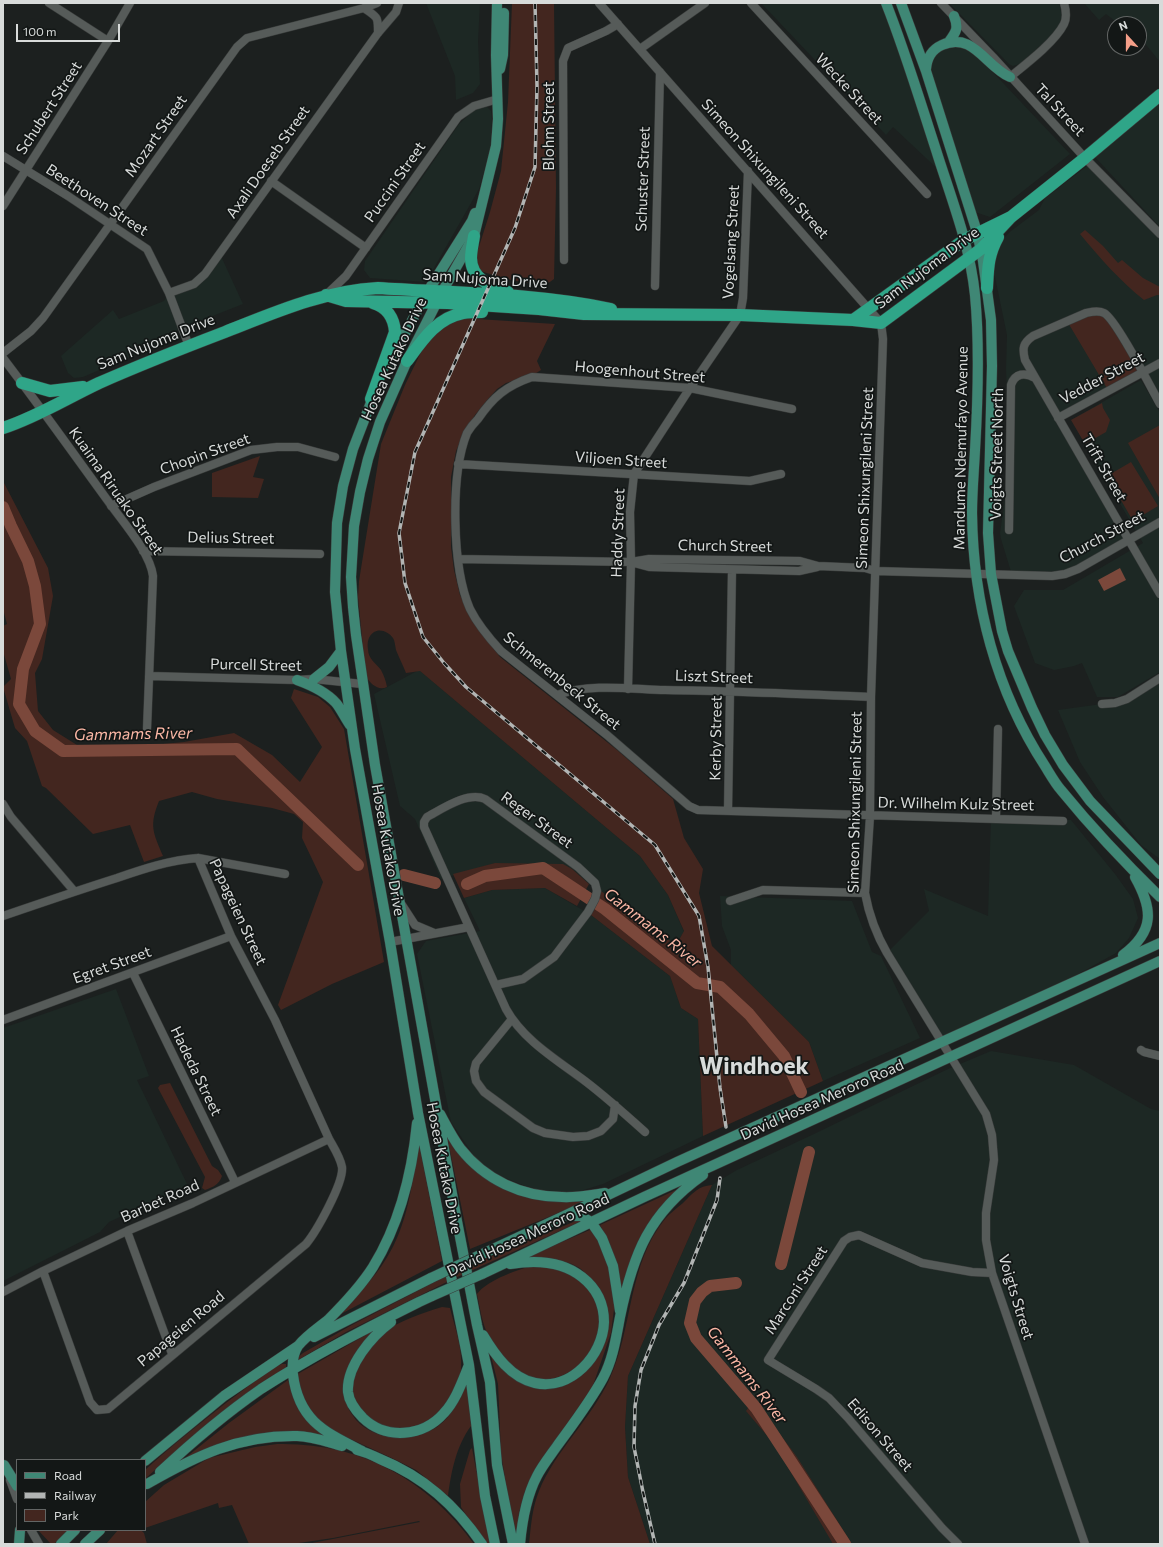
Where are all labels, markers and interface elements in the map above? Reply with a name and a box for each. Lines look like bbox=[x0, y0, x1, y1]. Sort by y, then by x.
scale bar bbox=[18, 16, 122, 42]
north arrow bbox=[1107, 16, 1147, 56]
text: N bbox=[1117, 18, 1129, 33]
text: 100 m bbox=[23, 24, 57, 38]
street label: Wecke Street bbox=[812, 50, 886, 128]
street label: Schubert Street bbox=[12, 58, 86, 158]
street label: Tal Street bbox=[1031, 80, 1089, 140]
street label: Blohm Street bbox=[540, 81, 558, 171]
street label: Mozart Street bbox=[121, 92, 191, 180]
street label: Simeon Shixungileni Street bbox=[698, 95, 832, 243]
street label: Axali Doeseb Street bbox=[222, 102, 314, 222]
street label: Schuster Street bbox=[632, 126, 654, 232]
street label: Puccini Street bbox=[361, 138, 429, 226]
street label: Beethoven Street bbox=[43, 160, 151, 240]
street label: Vogelsang Street bbox=[719, 184, 743, 300]
street label: Sam Nujoma Drive bbox=[872, 223, 982, 313]
street label: Sam Nujoma Drive bbox=[422, 266, 548, 292]
street label: Hosea Kutako Drive bbox=[358, 295, 430, 423]
street label: Sam Nujoma Drive bbox=[95, 310, 217, 374]
street label: Mandume Ndemufayo Avenue bbox=[950, 346, 972, 550]
street label: Vedder Street bbox=[1056, 348, 1148, 408]
street label: Hoogenhout Street bbox=[574, 357, 706, 387]
street label: Simeon Shixungileni Street bbox=[853, 387, 877, 569]
street label: Voigts Street North bbox=[987, 388, 1007, 520]
street label: Kuaima Riruako Street bbox=[65, 424, 167, 558]
street label: Chopin Street bbox=[158, 429, 252, 479]
street label: Trift Street bbox=[1077, 431, 1131, 505]
street label: Viljoen Street bbox=[574, 448, 668, 472]
street label: Haddy Street bbox=[607, 488, 629, 578]
street label: Church Street bbox=[1056, 507, 1148, 567]
street label: Delius Street bbox=[187, 528, 275, 548]
street label: Church Street bbox=[678, 536, 772, 556]
street label: Schmerenbeck Street bbox=[500, 628, 624, 734]
street label: Purcell Street bbox=[210, 655, 302, 675]
street label: Liszt Street bbox=[675, 667, 753, 687]
street label: Kerby Street bbox=[706, 695, 726, 781]
street label: Simeon Shixungileni Street bbox=[844, 711, 866, 893]
water label: Gammams River bbox=[74, 723, 192, 745]
street label: Hosea Kutako Drive bbox=[368, 783, 408, 917]
street label: Reger Street bbox=[497, 788, 577, 852]
street label: Dr. Wilhelm Kulz Street bbox=[877, 794, 1035, 814]
street label: Papageien Street bbox=[205, 856, 271, 968]
water label: Gammams River bbox=[600, 884, 706, 972]
street label: Egret Street bbox=[70, 943, 154, 987]
street label: Hadeda Street bbox=[167, 1023, 225, 1119]
district label: Windhoek bbox=[699, 1052, 809, 1080]
street label: David Hosea Meroro Road bbox=[738, 1056, 906, 1144]
street label: Hosea Kutako Drive bbox=[422, 1101, 466, 1235]
street label: Barbet Road bbox=[118, 1176, 202, 1226]
street label: David Hosea Meroro Road bbox=[444, 1189, 612, 1281]
street label: Marconi Street bbox=[761, 1242, 831, 1338]
street label: Voigts Street bbox=[994, 1252, 1038, 1342]
street label: Papageien Road bbox=[134, 1287, 228, 1371]
water label: Gammams River bbox=[703, 1322, 791, 1428]
street label: Edison Street bbox=[843, 1395, 917, 1475]
legend bbox=[16, 1459, 146, 1531]
text: Road bbox=[54, 1468, 82, 1482]
text: Railway bbox=[54, 1488, 96, 1502]
text: Park bbox=[54, 1508, 79, 1522]

